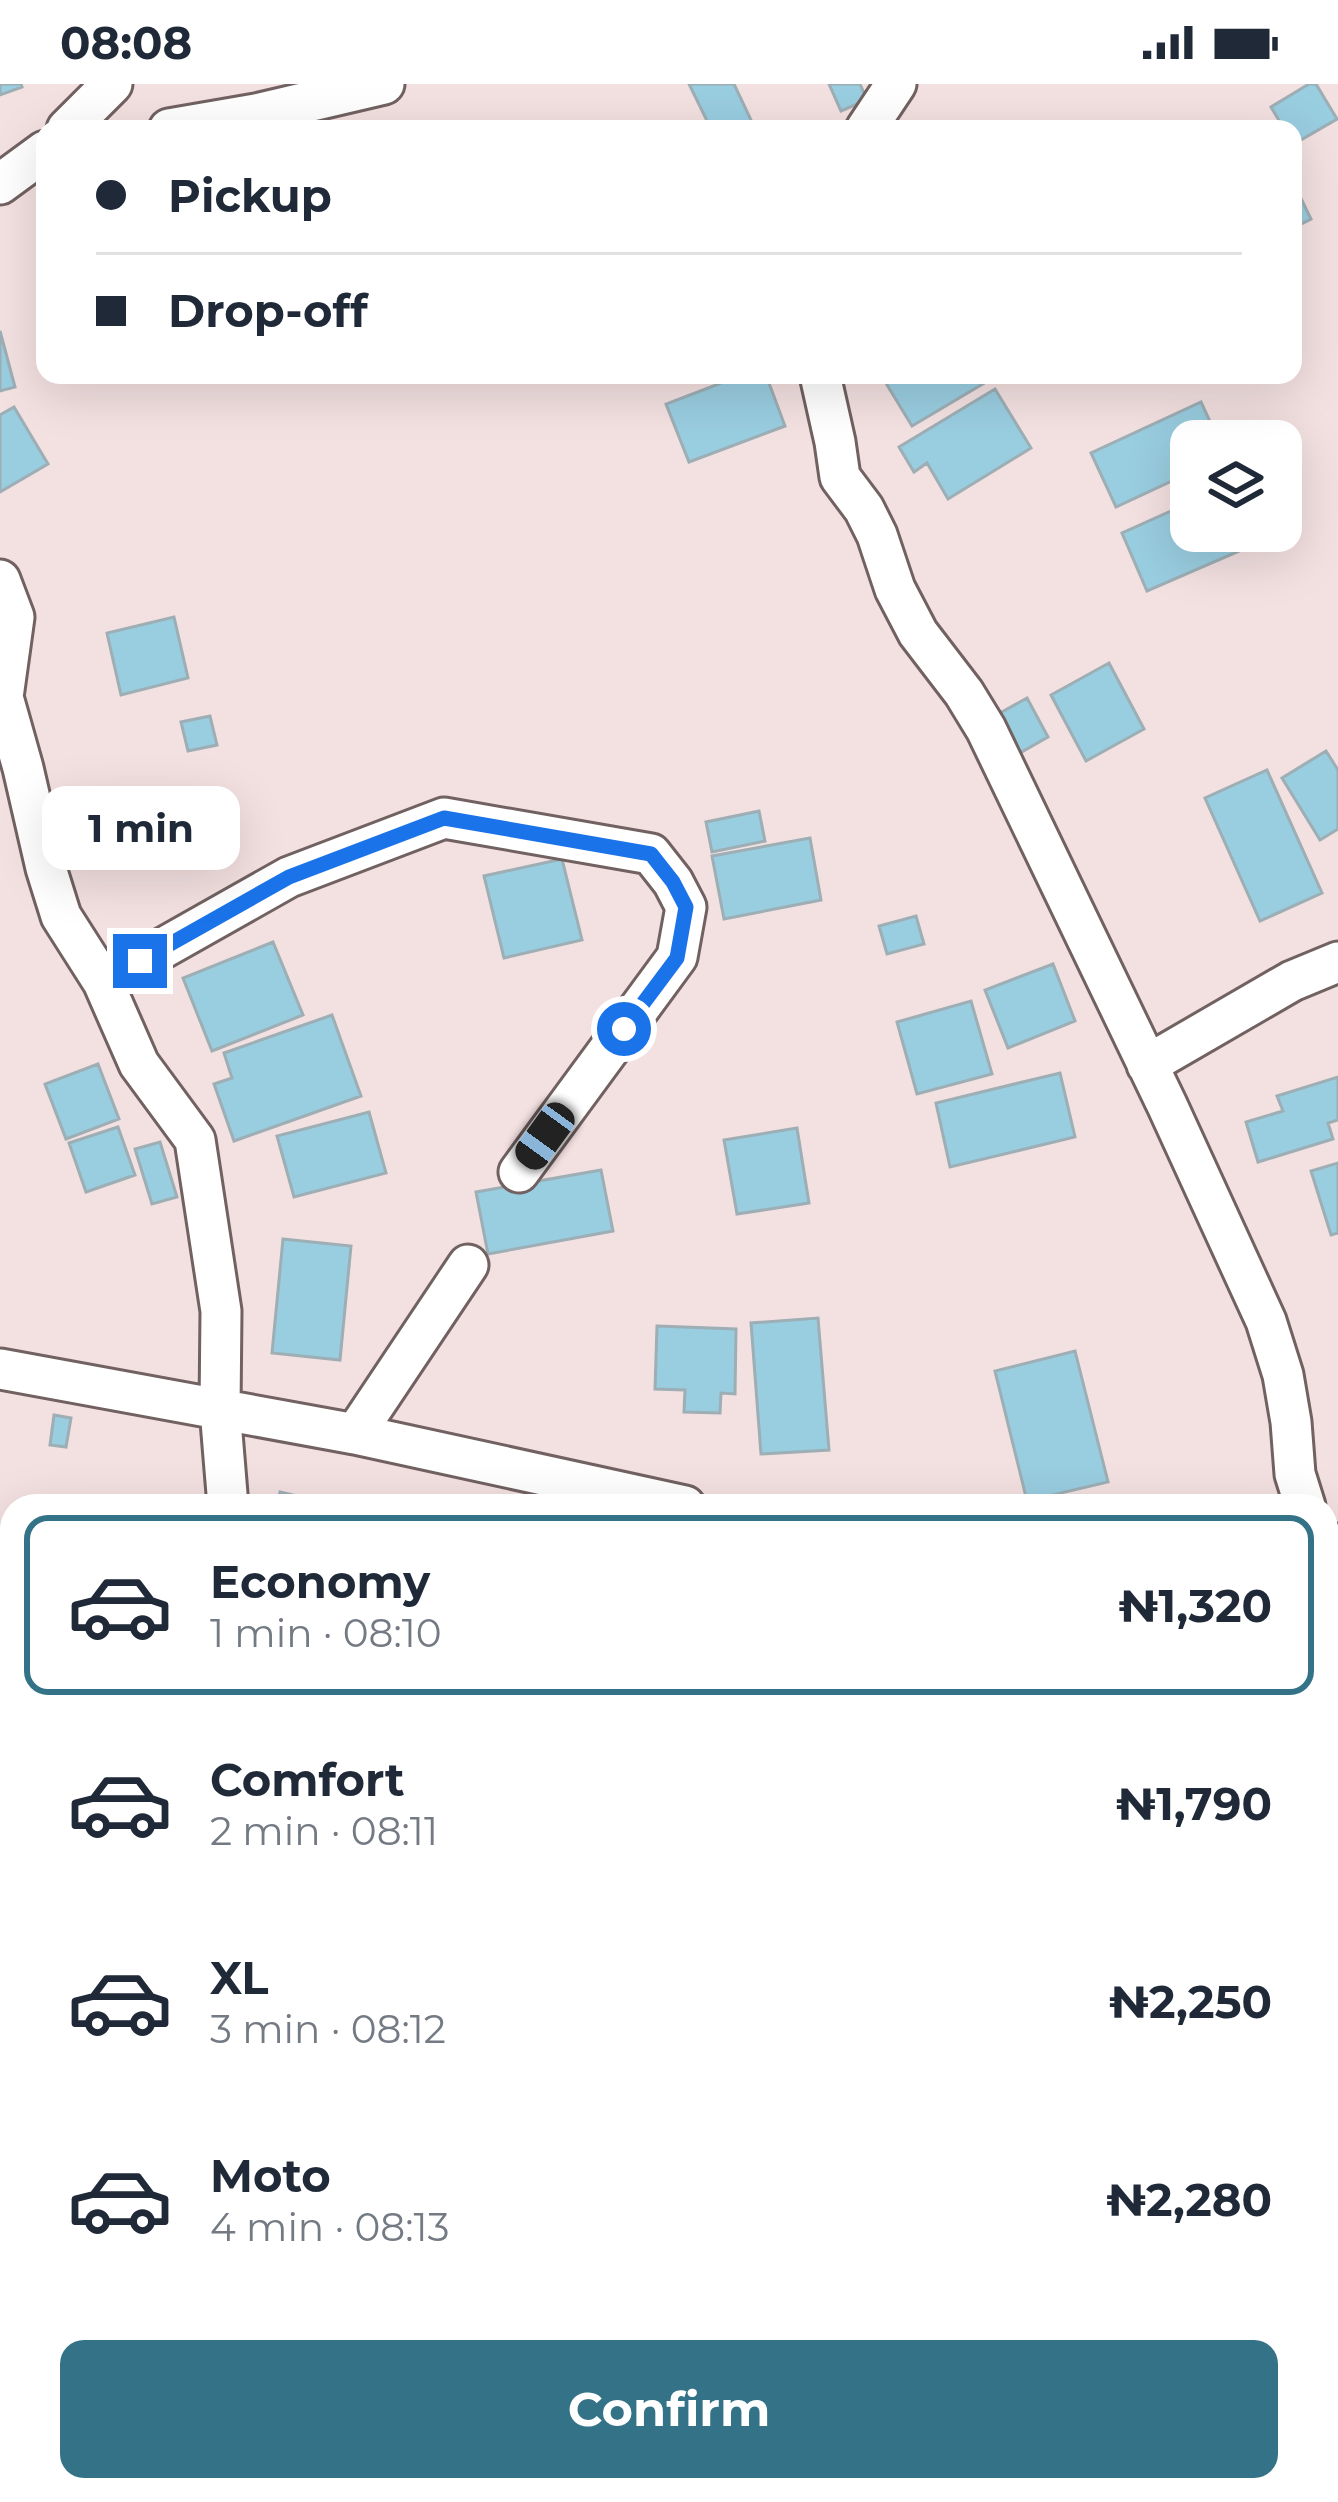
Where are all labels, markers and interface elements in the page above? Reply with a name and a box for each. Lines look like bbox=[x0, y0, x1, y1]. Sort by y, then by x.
text: 08:08 bbox=[60, 15, 192, 70]
text: Pickup bbox=[168, 168, 332, 223]
text: Drop-off bbox=[168, 283, 368, 338]
map controls bbox=[1170, 420, 1302, 552]
button: layers bbox=[1170, 420, 1302, 552]
callout: 1 min bbox=[41, 787, 239, 871]
text: 1 min bbox=[88, 804, 194, 852]
route end bbox=[113, 934, 167, 988]
route start bbox=[597, 1002, 651, 1056]
car bbox=[509, 1096, 581, 1176]
icon: car bbox=[66, 1551, 174, 1659]
text: Economy bbox=[210, 1554, 430, 1609]
text: ₦1,320 bbox=[1118, 1578, 1272, 1633]
text: 1 min · 08:10 bbox=[210, 1609, 442, 1657]
icon: car bbox=[66, 1749, 174, 1857]
text: Comfort bbox=[210, 1752, 405, 1807]
text: ₦1,790 bbox=[1116, 1776, 1272, 1831]
text: 2 min · 08:11 bbox=[210, 1807, 438, 1855]
icon: car bbox=[66, 1947, 174, 2055]
text: XL bbox=[210, 1950, 268, 2005]
text: ₦2,250 bbox=[1109, 1974, 1272, 2029]
text: 3 min · 08:12 bbox=[210, 2005, 446, 2053]
icon: car bbox=[66, 2145, 174, 2253]
text: Moto bbox=[210, 2148, 331, 2203]
text: ₦2,280 bbox=[1106, 2172, 1272, 2227]
text: 4 min · 08:13 bbox=[210, 2203, 450, 2251]
button: Confirm bbox=[60, 2340, 1278, 2478]

